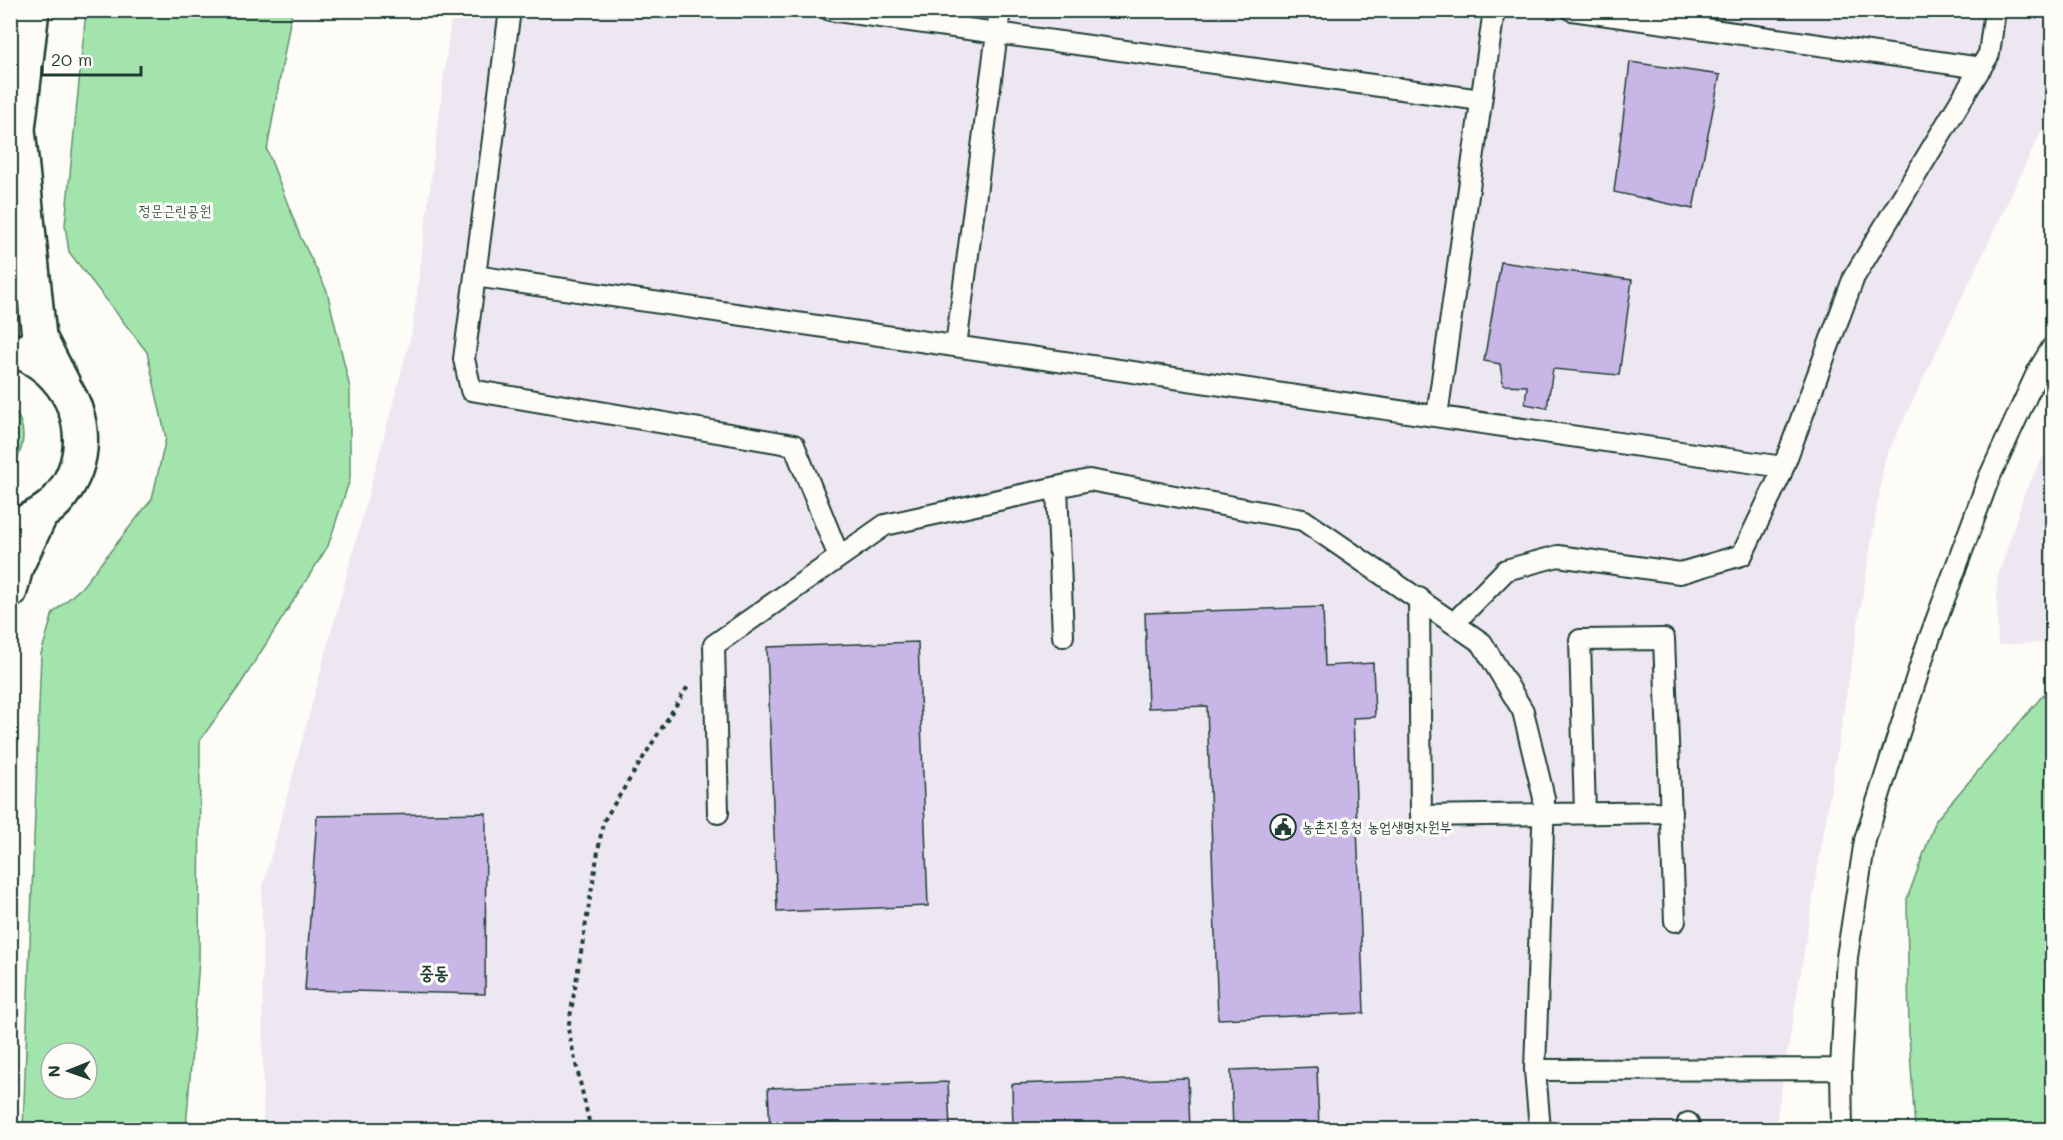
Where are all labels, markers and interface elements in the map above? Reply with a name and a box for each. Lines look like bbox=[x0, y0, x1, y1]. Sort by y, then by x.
scale bar bbox=[42, 39, 141, 77]
text: 20 m bbox=[51, 47, 92, 71]
park label: 정문근린공원 bbox=[139, 200, 211, 220]
public building icon: 농촌진흥청 농업생명자원부 bbox=[1268, 812, 1298, 842]
place label: 농촌진흥청 농업생명자원부 bbox=[1302, 816, 1452, 836]
district label: 중동 bbox=[420, 960, 448, 984]
north arrow bbox=[39, 1041, 99, 1101]
text: N bbox=[43, 1065, 64, 1078]

